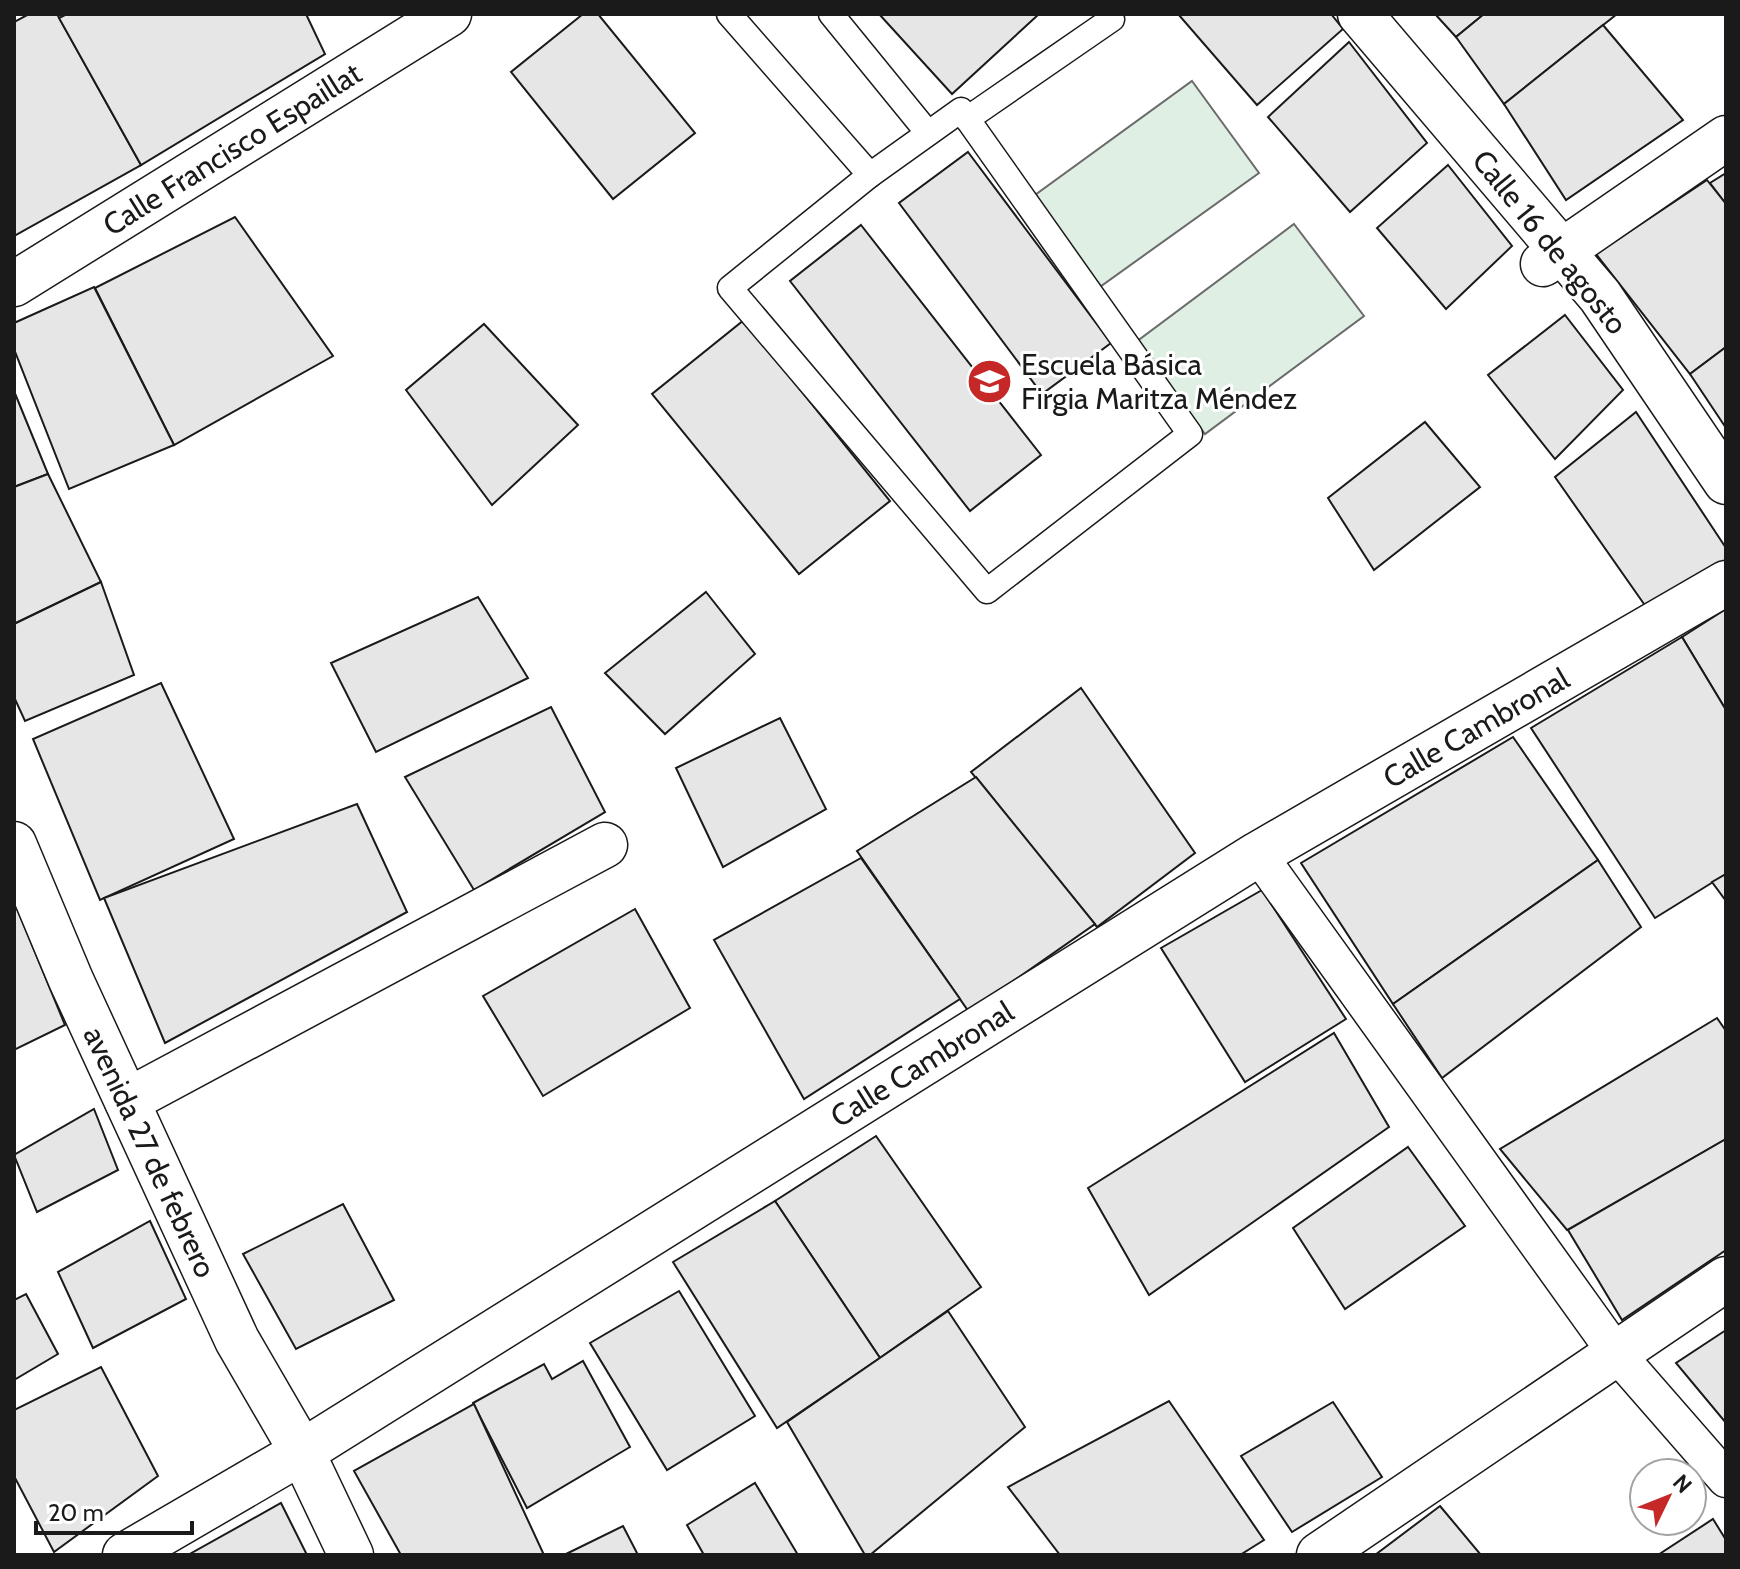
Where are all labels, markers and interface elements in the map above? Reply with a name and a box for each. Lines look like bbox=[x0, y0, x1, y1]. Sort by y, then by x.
street label: Calle Francisco Espaillat bbox=[96, 54, 368, 244]
street label: Calle 16 de agosto bbox=[1464, 143, 1636, 341]
place label: Escuela Básica Firgia Maritza Méndez bbox=[1021, 346, 1297, 417]
school or university icon: Escuela Básica Firgia Maritza Méndez bbox=[966, 357, 1014, 405]
street label: Calle Cambronal bbox=[1376, 660, 1576, 796]
street label: Calle Cambronal bbox=[824, 993, 1020, 1135]
street label: avenida 27 de febrero bbox=[76, 1021, 224, 1283]
north arrow bbox=[1628, 1457, 1708, 1537]
text: N bbox=[1667, 1469, 1697, 1499]
scale bar bbox=[36, 1485, 192, 1535]
text: 20 m bbox=[48, 1498, 104, 1527]

